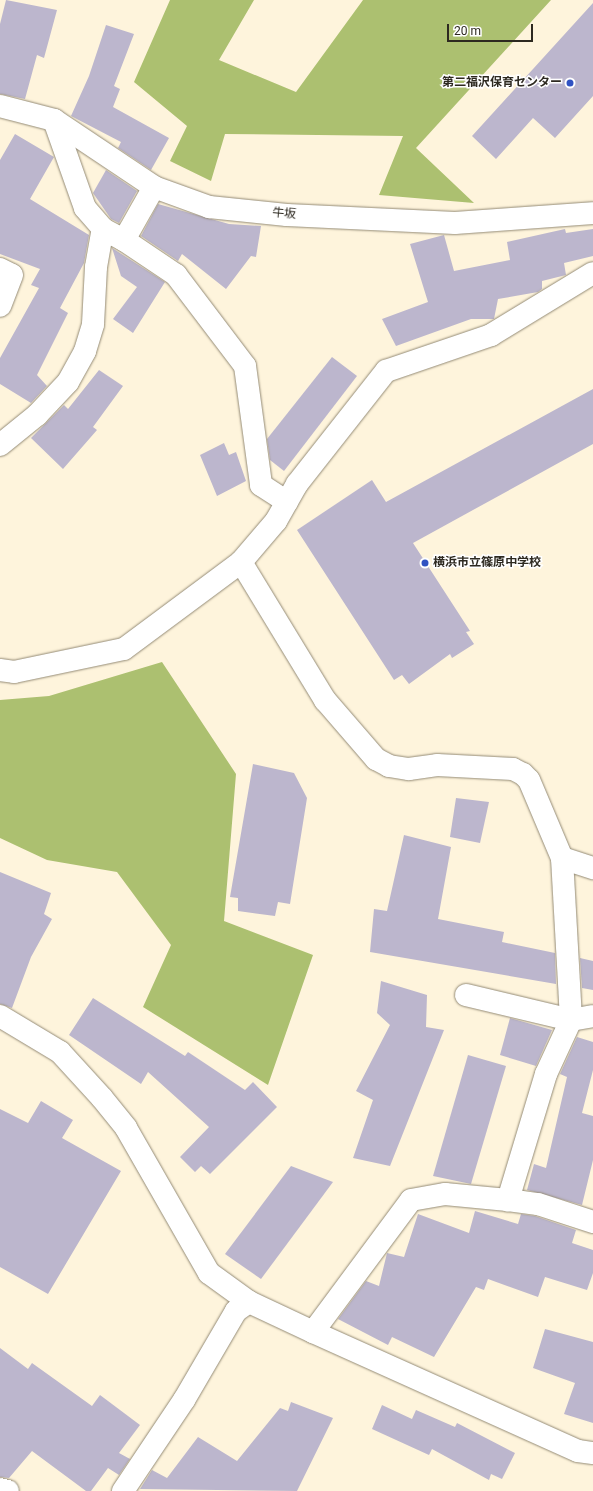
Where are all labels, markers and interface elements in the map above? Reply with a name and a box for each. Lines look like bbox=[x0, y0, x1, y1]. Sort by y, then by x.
scale bar bbox=[449, 16, 535, 42]
text: 20 m bbox=[454, 24, 481, 38]
place label: 第二福沢保育センター bbox=[442, 76, 562, 90]
marker: 第二福沢保育センター bbox=[565, 78, 575, 88]
street label: 牛坂 bbox=[271, 206, 297, 222]
place label: 横浜市立篠原中学校 bbox=[433, 556, 541, 570]
marker: 横浜市立篠原中学校 bbox=[420, 558, 430, 568]

